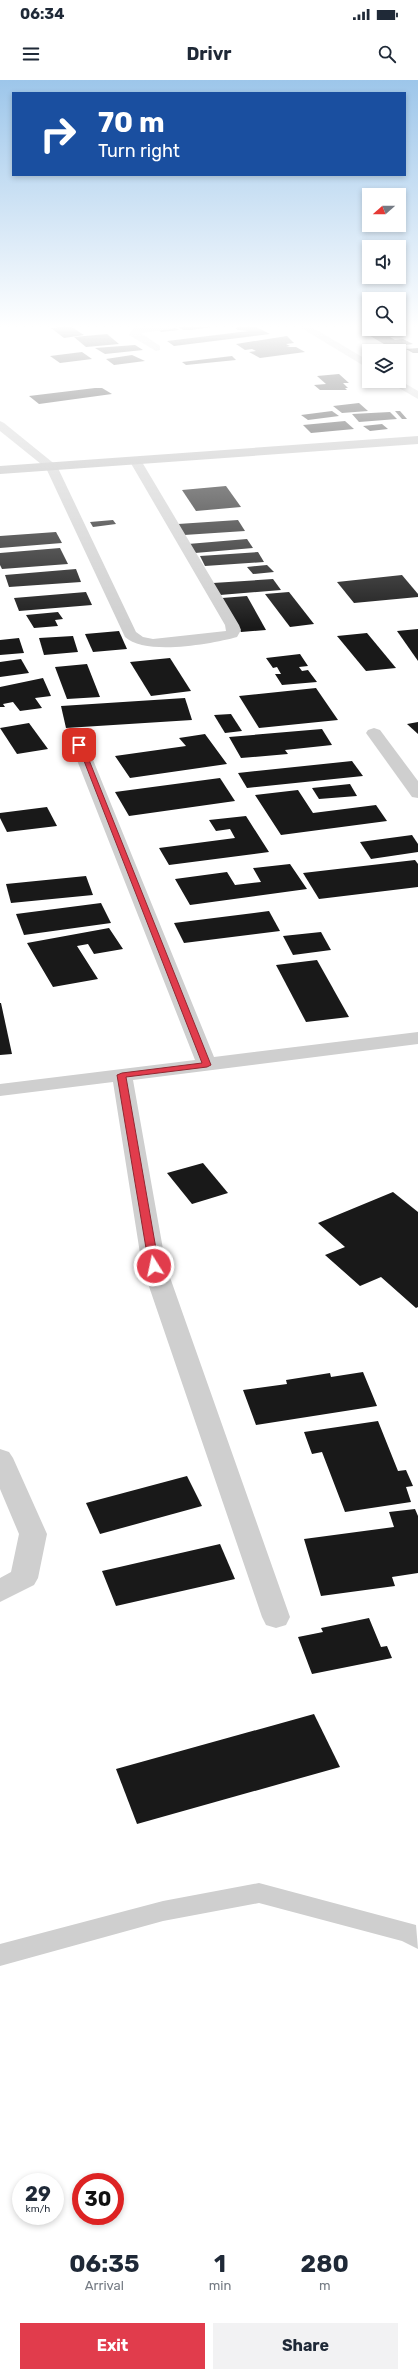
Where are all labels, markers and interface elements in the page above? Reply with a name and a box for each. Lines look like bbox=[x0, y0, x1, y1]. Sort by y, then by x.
text: 06:34 bbox=[20, 5, 64, 23]
icon: menu bbox=[20, 43, 42, 65]
text: Drivr bbox=[186, 43, 232, 65]
icon: search bbox=[376, 43, 398, 65]
text: 70 m bbox=[98, 106, 165, 139]
icon: right bbox=[32, 108, 84, 160]
text: Turn right bbox=[98, 140, 180, 162]
north arrow bbox=[362, 188, 406, 232]
map controls bbox=[362, 188, 406, 388]
button: sound bbox=[362, 240, 406, 284]
button: search bbox=[362, 292, 406, 336]
button: layers bbox=[362, 344, 406, 388]
pin bbox=[62, 728, 96, 762]
icon: arrive bbox=[68, 734, 90, 756]
position arrow bbox=[133, 1245, 175, 1287]
speed limit sign: 30 bbox=[72, 2173, 124, 2225]
text: 29 bbox=[25, 2182, 51, 2206]
text: km/h bbox=[26, 2203, 50, 2215]
text: 06:35 bbox=[69, 2250, 140, 2278]
text: 1 bbox=[214, 2250, 226, 2278]
text: 280 bbox=[301, 2250, 349, 2278]
text: Arrival bbox=[85, 2278, 124, 2293]
text: min bbox=[209, 2278, 231, 2293]
text: m bbox=[319, 2278, 330, 2293]
button: Exit bbox=[20, 2323, 205, 2369]
button: Share bbox=[213, 2323, 398, 2369]

